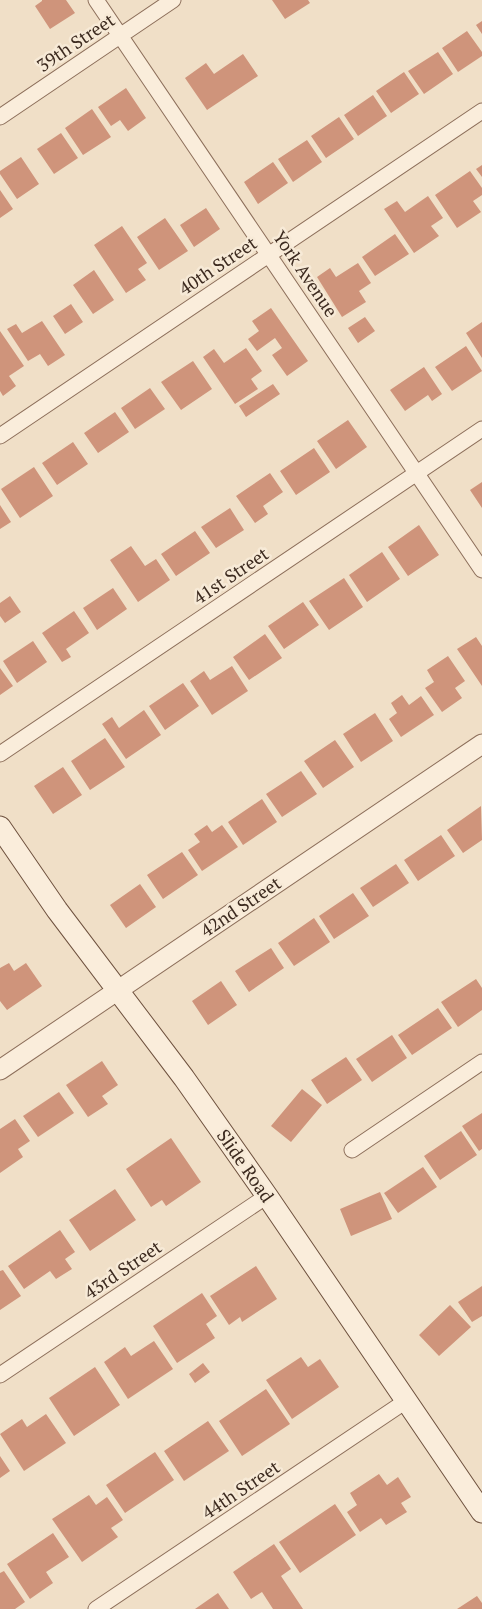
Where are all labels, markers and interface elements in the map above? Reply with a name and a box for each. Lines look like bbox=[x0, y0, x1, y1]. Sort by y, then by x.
street label: 39th Street bbox=[32, 7, 119, 77]
street label: York Avenue bbox=[268, 226, 343, 321]
street label: 40th Street bbox=[174, 230, 261, 300]
street label: 41st Street bbox=[188, 541, 273, 609]
street label: 42nd Street bbox=[195, 870, 286, 942]
street label: Slide Road bbox=[212, 1124, 280, 1207]
street label: 43rd Street bbox=[79, 1234, 166, 1304]
street label: 44th Street bbox=[197, 1454, 284, 1524]

